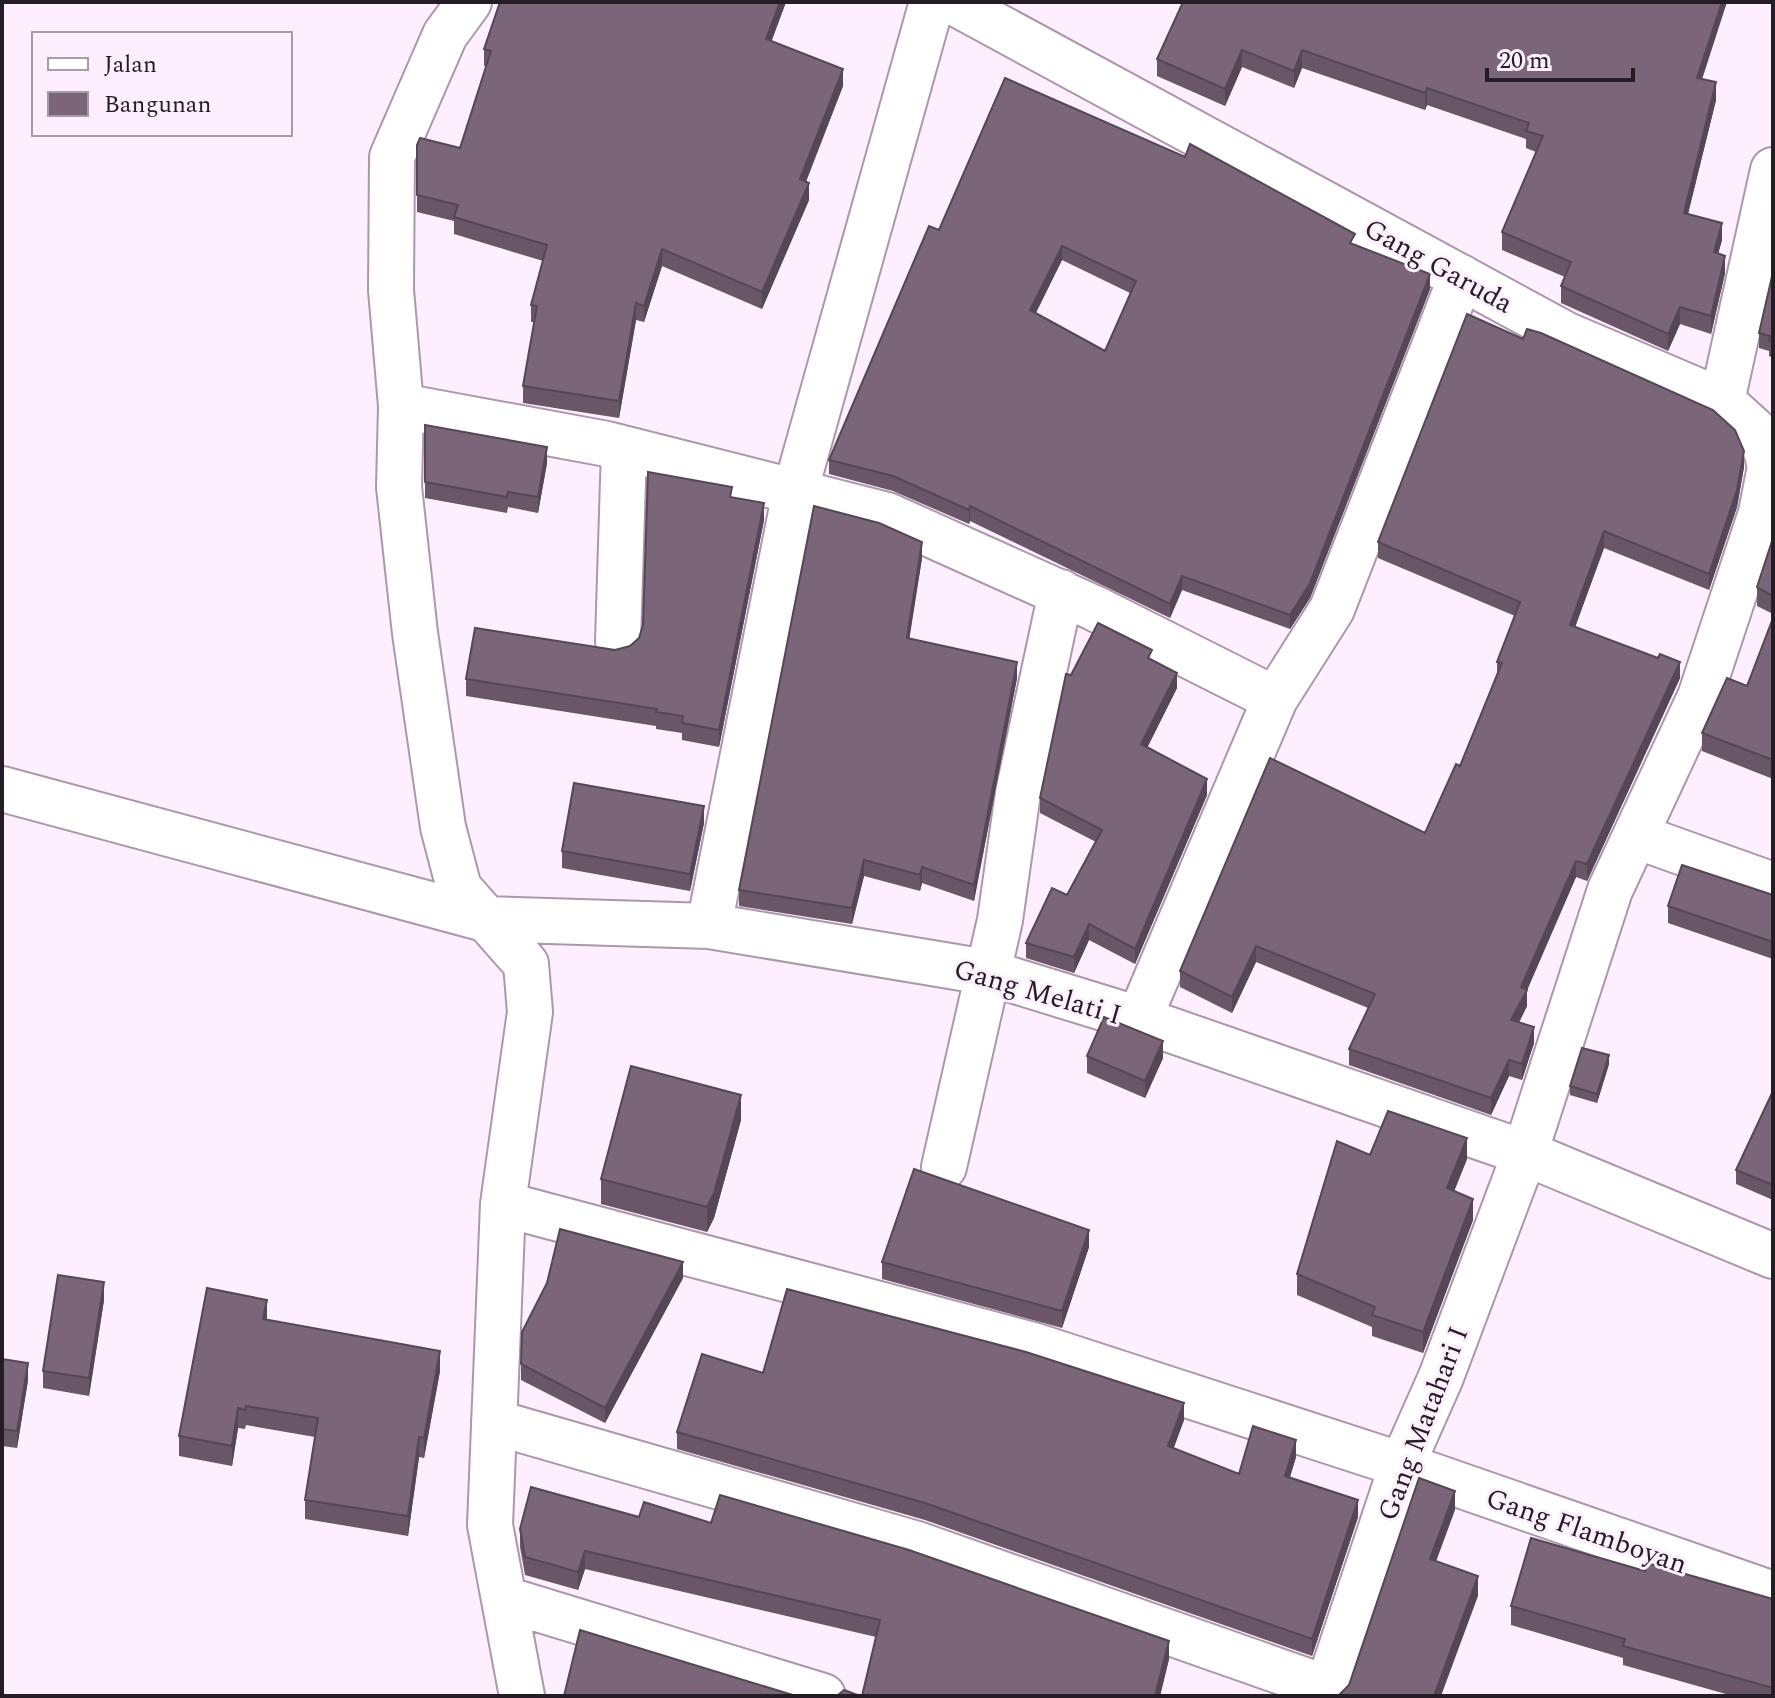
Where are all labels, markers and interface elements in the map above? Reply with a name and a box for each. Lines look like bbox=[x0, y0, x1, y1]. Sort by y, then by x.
legend bbox=[32, 32, 292, 136]
scale bar bbox=[1487, 32, 1633, 82]
text: 20 m bbox=[1499, 43, 1550, 79]
text: Jalan bbox=[104, 47, 157, 83]
text: Bangunan bbox=[104, 87, 212, 123]
street label: Gang Garuda bbox=[1356, 208, 1521, 325]
street label: Gang Melati I bbox=[949, 948, 1126, 1037]
street label: Gang Matahari I bbox=[1367, 1320, 1480, 1527]
street label: Gang Flamboyan bbox=[1480, 1477, 1693, 1586]

